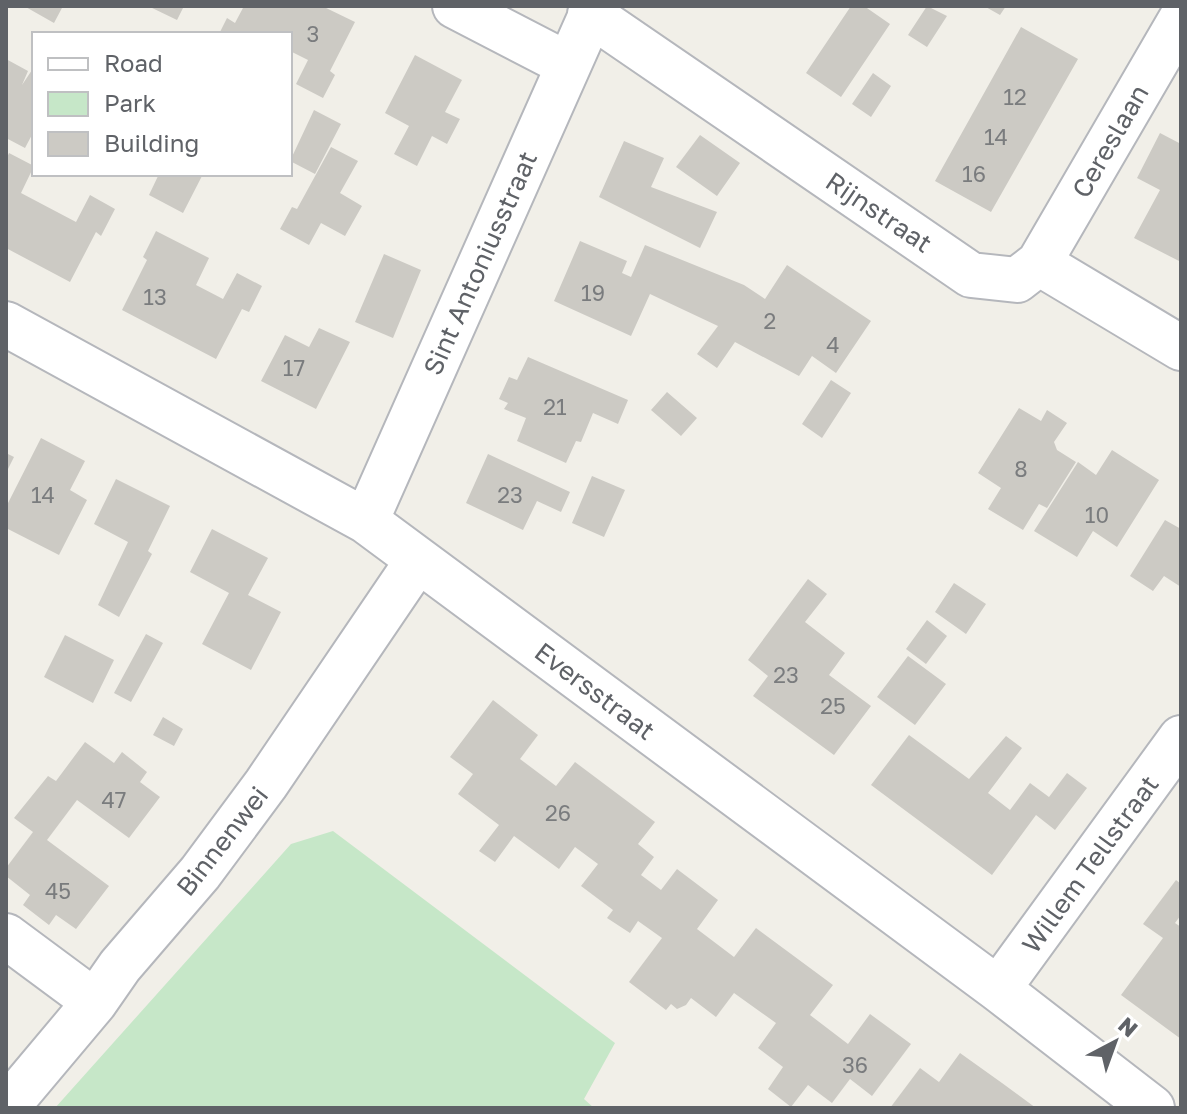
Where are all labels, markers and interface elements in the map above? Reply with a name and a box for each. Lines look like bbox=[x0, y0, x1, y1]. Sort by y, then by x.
house number: 3 bbox=[307, 20, 319, 47]
legend bbox=[32, 32, 292, 176]
text: Road bbox=[104, 48, 163, 77]
street label: Cereslaan bbox=[1065, 79, 1155, 203]
house number: 12 bbox=[1003, 83, 1027, 110]
text: Park bbox=[104, 88, 156, 117]
house number: 14 bbox=[984, 123, 1008, 150]
text: Building bbox=[104, 128, 199, 157]
street label: Sint Antoniusstraat bbox=[417, 146, 543, 380]
house number: 16 bbox=[962, 160, 986, 187]
street label: Rijnstraat bbox=[820, 165, 938, 259]
house number: 19 bbox=[581, 279, 605, 306]
house number: 13 bbox=[143, 283, 167, 310]
house number: 2 bbox=[764, 307, 776, 334]
house number: 4 bbox=[826, 331, 840, 358]
house number: 17 bbox=[283, 354, 305, 381]
house number: 21 bbox=[543, 393, 567, 420]
house number: 8 bbox=[1014, 455, 1028, 482]
house number: 14 bbox=[31, 481, 55, 508]
house number: 23 bbox=[497, 481, 523, 508]
house number: 10 bbox=[1085, 501, 1109, 528]
street label: Eversstraat bbox=[529, 636, 661, 746]
house number: 23 bbox=[773, 661, 799, 688]
house number: 25 bbox=[820, 692, 846, 719]
street label: Willem Tellstraat bbox=[1015, 769, 1165, 959]
street label: Binnenwei bbox=[170, 780, 274, 902]
house number: 47 bbox=[101, 786, 127, 813]
house number: 26 bbox=[545, 799, 571, 826]
house number: 45 bbox=[45, 877, 71, 904]
north arrow bbox=[1075, 1002, 1155, 1082]
text: N bbox=[1113, 1011, 1144, 1042]
house number: 36 bbox=[842, 1051, 868, 1078]

